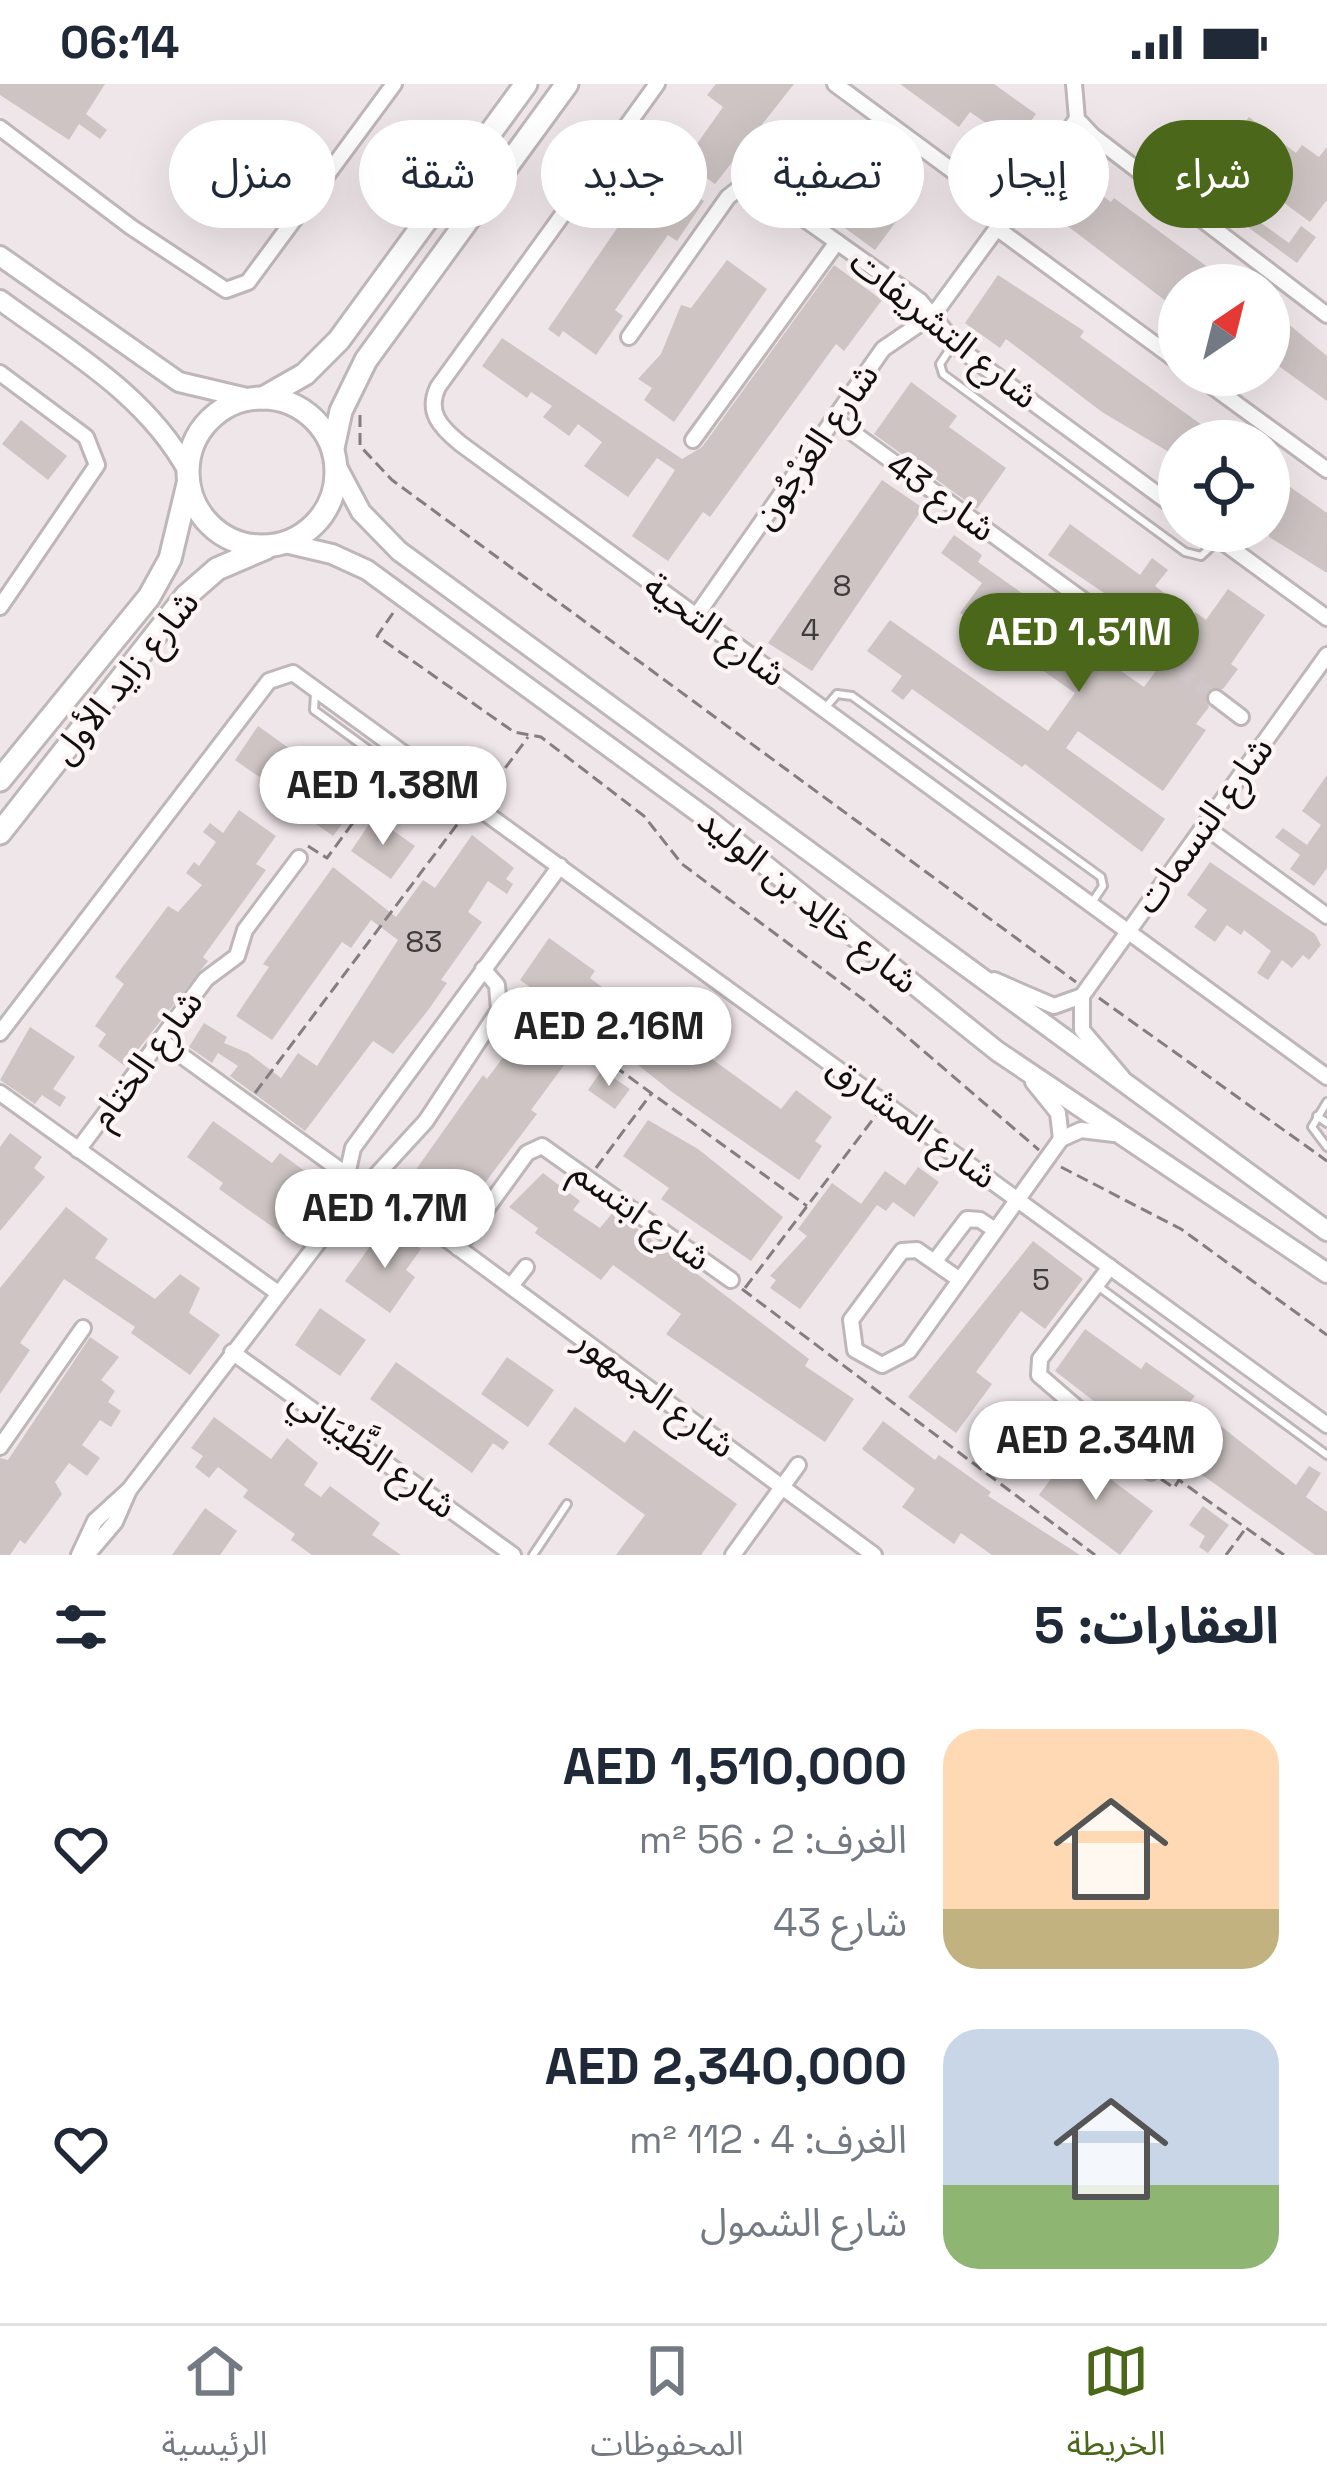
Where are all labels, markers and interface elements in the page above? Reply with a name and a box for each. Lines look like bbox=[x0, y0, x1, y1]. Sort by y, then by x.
text: 06:14 bbox=[60, 14, 179, 71]
chip: منزل bbox=[169, 120, 335, 228]
chip: شقة bbox=[359, 120, 517, 228]
chip: جديد bbox=[541, 120, 707, 228]
chip: تصفية bbox=[731, 120, 924, 228]
chip: إيجار bbox=[948, 120, 1109, 228]
chip: شراء bbox=[1133, 120, 1293, 228]
street label: شارع التشريفات bbox=[839, 239, 1048, 421]
north arrow bbox=[1158, 264, 1290, 396]
map controls bbox=[1158, 264, 1290, 552]
street label: شارع العَرْجُون bbox=[741, 354, 891, 539]
button: locate bbox=[1158, 420, 1290, 552]
street label: شارع 43 bbox=[876, 442, 1005, 554]
street label: شارع التحية bbox=[633, 563, 795, 699]
house number: 8 bbox=[833, 566, 851, 605]
street label: شارع زايد الأول bbox=[41, 581, 211, 775]
pin: AED 1.51M bbox=[942, 593, 1216, 695]
text: AED 1.51M bbox=[986, 607, 1172, 656]
house number: 4 bbox=[801, 610, 819, 649]
street label: شارع النسمات bbox=[1124, 728, 1286, 924]
pin: AED 1.38M bbox=[246, 746, 520, 848]
text: AED 1.38M bbox=[287, 760, 479, 809]
street label: شارع خالِد بن الوليد bbox=[686, 798, 928, 1006]
house number: 83 bbox=[406, 922, 442, 961]
street label: شارع الختام bbox=[79, 981, 216, 1140]
pin: AED 2.16M bbox=[472, 987, 746, 1089]
text: AED 2.16M bbox=[513, 1001, 705, 1050]
street label: شارع المشارق bbox=[816, 1045, 1006, 1202]
street label: شارع ابتسم bbox=[560, 1149, 720, 1284]
pin: AED 1.7M bbox=[261, 1169, 509, 1271]
text: AED 1.7M bbox=[302, 1183, 468, 1232]
house number: 5 bbox=[1032, 1260, 1050, 1299]
street label: شارع الجمهور bbox=[563, 1317, 745, 1471]
street label: شارع الظَّبْيَاني bbox=[278, 1374, 467, 1533]
pin: AED 2.34M bbox=[959, 1401, 1233, 1503]
text: AED 2.34M bbox=[996, 1415, 1196, 1464]
text: العقارات: 5 bbox=[1034, 1593, 1279, 1658]
icon: filters bbox=[48, 1594, 114, 1660]
text: AED 1,510,000 bbox=[563, 1734, 907, 1799]
icon: home bbox=[1039, 1777, 1183, 1921]
text: الغرف: 2 · 56 m² bbox=[639, 1815, 907, 1864]
icon: heart bbox=[48, 1816, 114, 1882]
text: شارع 43 bbox=[773, 1898, 907, 1947]
text: AED 2,340,000 bbox=[545, 2034, 907, 2099]
icon: home bbox=[1039, 2077, 1183, 2221]
text: الغرف: 4 · 112 m² bbox=[629, 2115, 907, 2164]
icon: heart bbox=[48, 2116, 114, 2182]
text: شارع الشمول bbox=[700, 2198, 907, 2247]
tab: الرئيسية bbox=[161, 2338, 268, 2479]
tab: المحفوظات bbox=[591, 2338, 744, 2479]
tab: الخريطة bbox=[1067, 2338, 1166, 2479]

